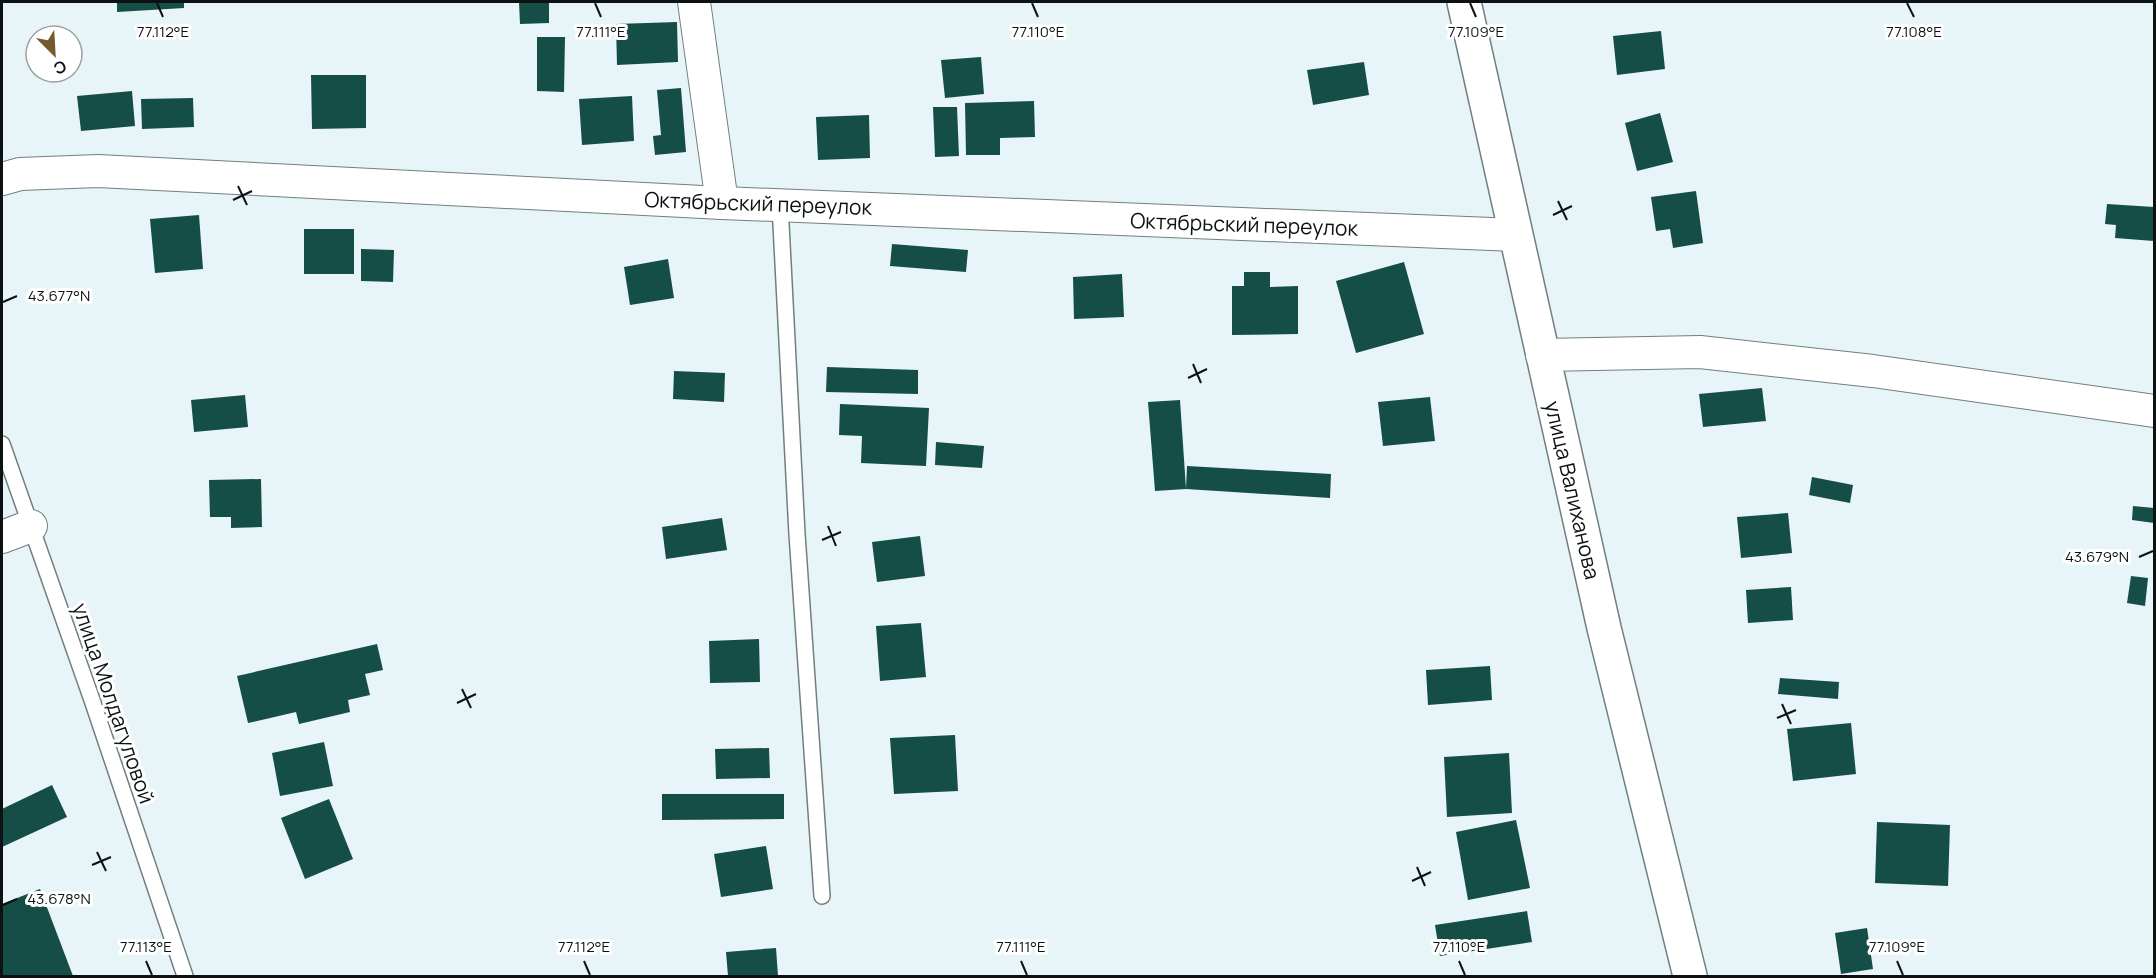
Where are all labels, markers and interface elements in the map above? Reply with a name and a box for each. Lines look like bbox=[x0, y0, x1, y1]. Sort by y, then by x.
text: 77.112°E bbox=[137, 21, 189, 42]
text: 77.111°E bbox=[576, 21, 626, 42]
text: 77.110°E bbox=[1012, 21, 1064, 42]
text: 77.109°E bbox=[1448, 21, 1504, 42]
text: 77.108°E bbox=[1886, 21, 1942, 42]
north arrow bbox=[24, 24, 84, 84]
text: С bbox=[50, 55, 70, 80]
street label: Октябрьский переулок bbox=[644, 185, 873, 221]
street label: Октябрьский переулок bbox=[1130, 206, 1359, 242]
text: 43.677°N bbox=[28, 285, 90, 306]
street label: улица Валиханова bbox=[1539, 398, 1607, 582]
text: 43.679°N bbox=[2065, 546, 2129, 567]
street label: улица Молдагуловой bbox=[67, 599, 161, 807]
text: 43.678°N bbox=[27, 888, 91, 909]
text: 77.113°E bbox=[120, 936, 172, 957]
text: 77.112°E bbox=[558, 936, 610, 957]
text: 77.111°E bbox=[996, 936, 1046, 957]
text: 77.110°E bbox=[1433, 936, 1485, 957]
text: 77.109°E bbox=[1869, 936, 1925, 957]

